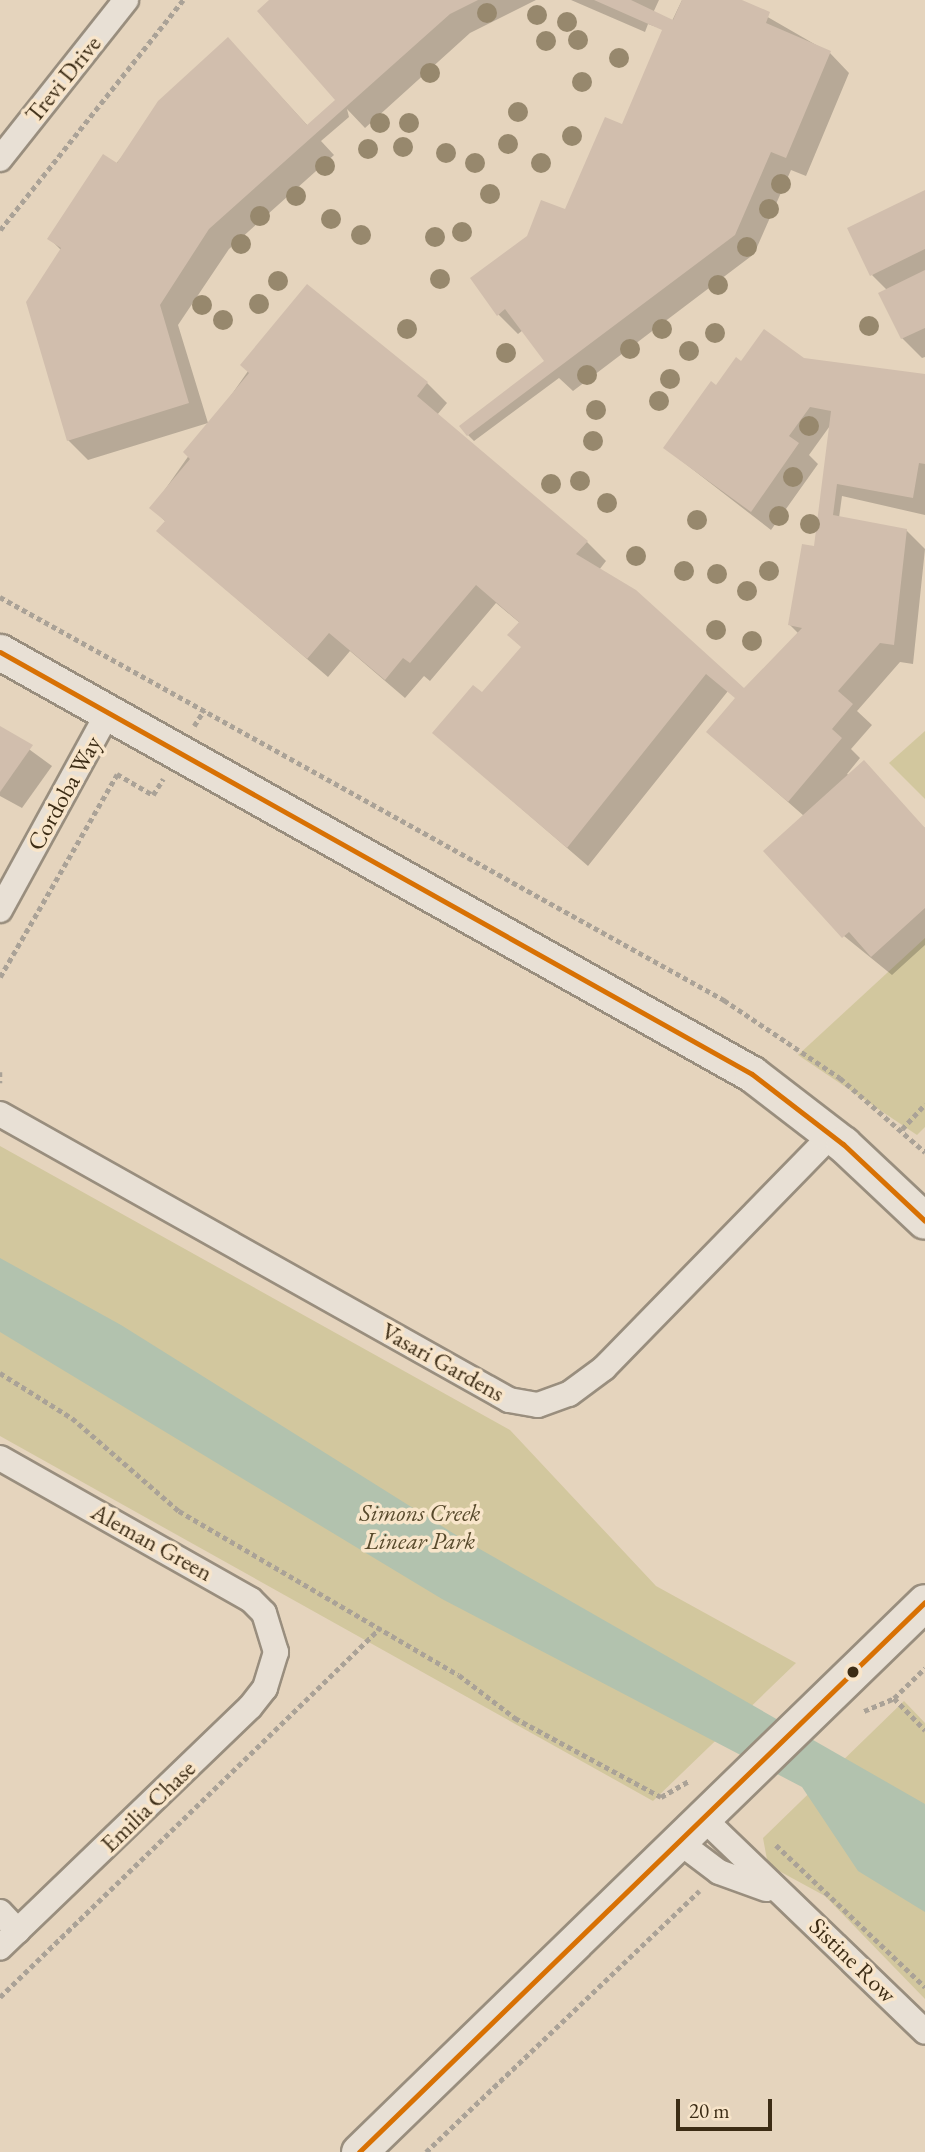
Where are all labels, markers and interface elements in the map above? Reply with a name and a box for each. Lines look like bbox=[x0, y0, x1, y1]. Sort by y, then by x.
street label: Trevi Drive bbox=[19, 30, 107, 128]
street label: Cordoba Way bbox=[21, 731, 107, 855]
street label: Vasari Gardens bbox=[376, 1316, 510, 1408]
street label: Aleman Green bbox=[86, 1497, 218, 1587]
park label: Simons Creek Linear Park bbox=[360, 1499, 480, 1555]
unlabelled marker bbox=[846, 1665, 860, 1679]
street label: Emilia Chase bbox=[95, 1754, 201, 1858]
street label: Sistine Row bbox=[803, 1911, 903, 2009]
scale bar bbox=[680, 2086, 776, 2130]
text: 20 m bbox=[689, 2097, 730, 2124]

